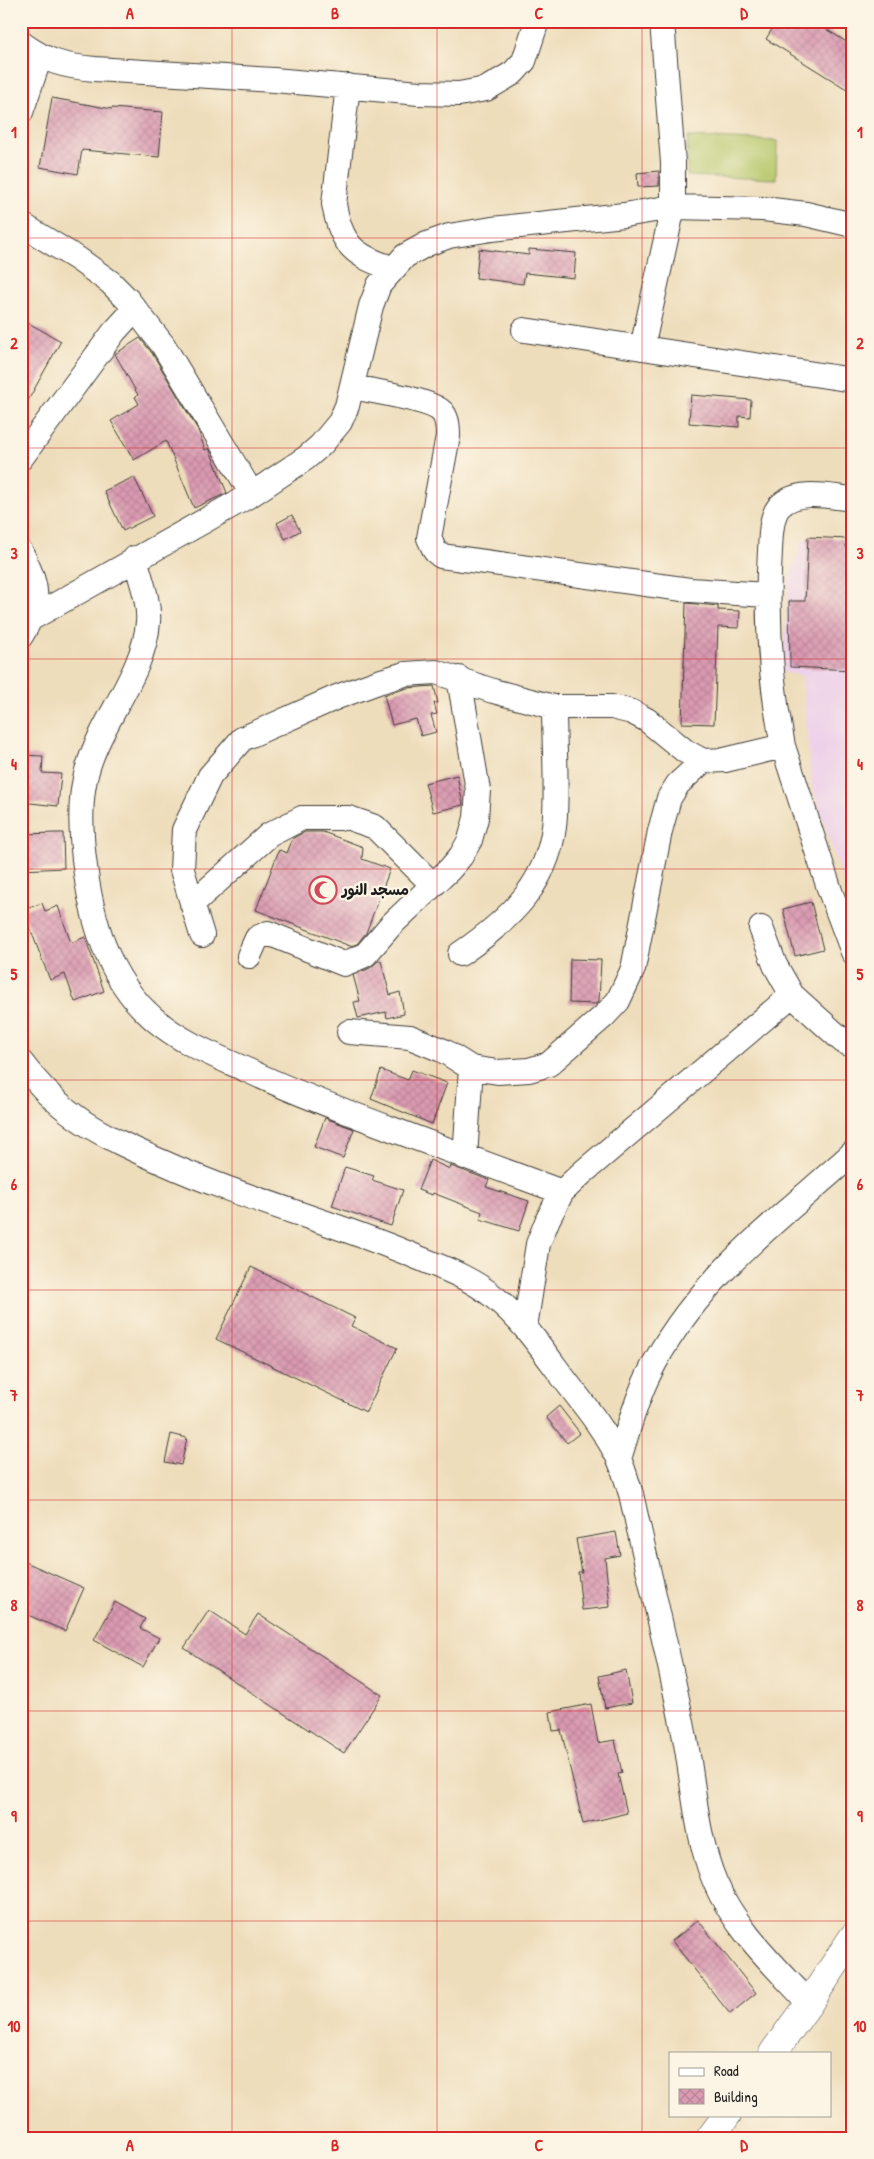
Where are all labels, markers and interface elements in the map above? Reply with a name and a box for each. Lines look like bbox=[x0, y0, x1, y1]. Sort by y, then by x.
text: A bbox=[126, 2, 134, 24]
text: B bbox=[331, 2, 339, 24]
text: C bbox=[535, 2, 544, 24]
text: D bbox=[740, 2, 748, 24]
text: 1 bbox=[11, 121, 17, 143]
text: 1 bbox=[857, 121, 863, 143]
text: 2 bbox=[10, 332, 18, 354]
text: 2 bbox=[856, 332, 864, 354]
text: 3 bbox=[10, 542, 18, 564]
text: 3 bbox=[856, 542, 864, 564]
text: 4 bbox=[11, 753, 17, 775]
text: 4 bbox=[857, 753, 863, 775]
mosque icon: مسجد النور bbox=[308, 875, 338, 905]
place label: مسجد النور bbox=[340, 879, 409, 900]
text: 5 bbox=[11, 963, 18, 985]
text: 5 bbox=[857, 963, 864, 985]
text: 6 bbox=[11, 1173, 18, 1195]
text: 6 bbox=[857, 1173, 864, 1195]
text: 7 bbox=[9, 1384, 18, 1406]
text: 7 bbox=[855, 1384, 864, 1406]
text: 8 bbox=[11, 1594, 18, 1616]
text: 8 bbox=[857, 1594, 864, 1616]
text: 9 bbox=[11, 1805, 17, 1827]
text: 9 bbox=[857, 1805, 863, 1827]
text: 10 bbox=[8, 2015, 20, 2037]
text: 10 bbox=[854, 2015, 866, 2037]
legend bbox=[669, 2052, 832, 2116]
text: Road bbox=[714, 2060, 739, 2081]
text: Building bbox=[714, 2086, 758, 2107]
text: A bbox=[126, 2134, 134, 2156]
text: B bbox=[331, 2134, 339, 2156]
text: C bbox=[535, 2134, 544, 2156]
text: D bbox=[740, 2134, 748, 2156]

